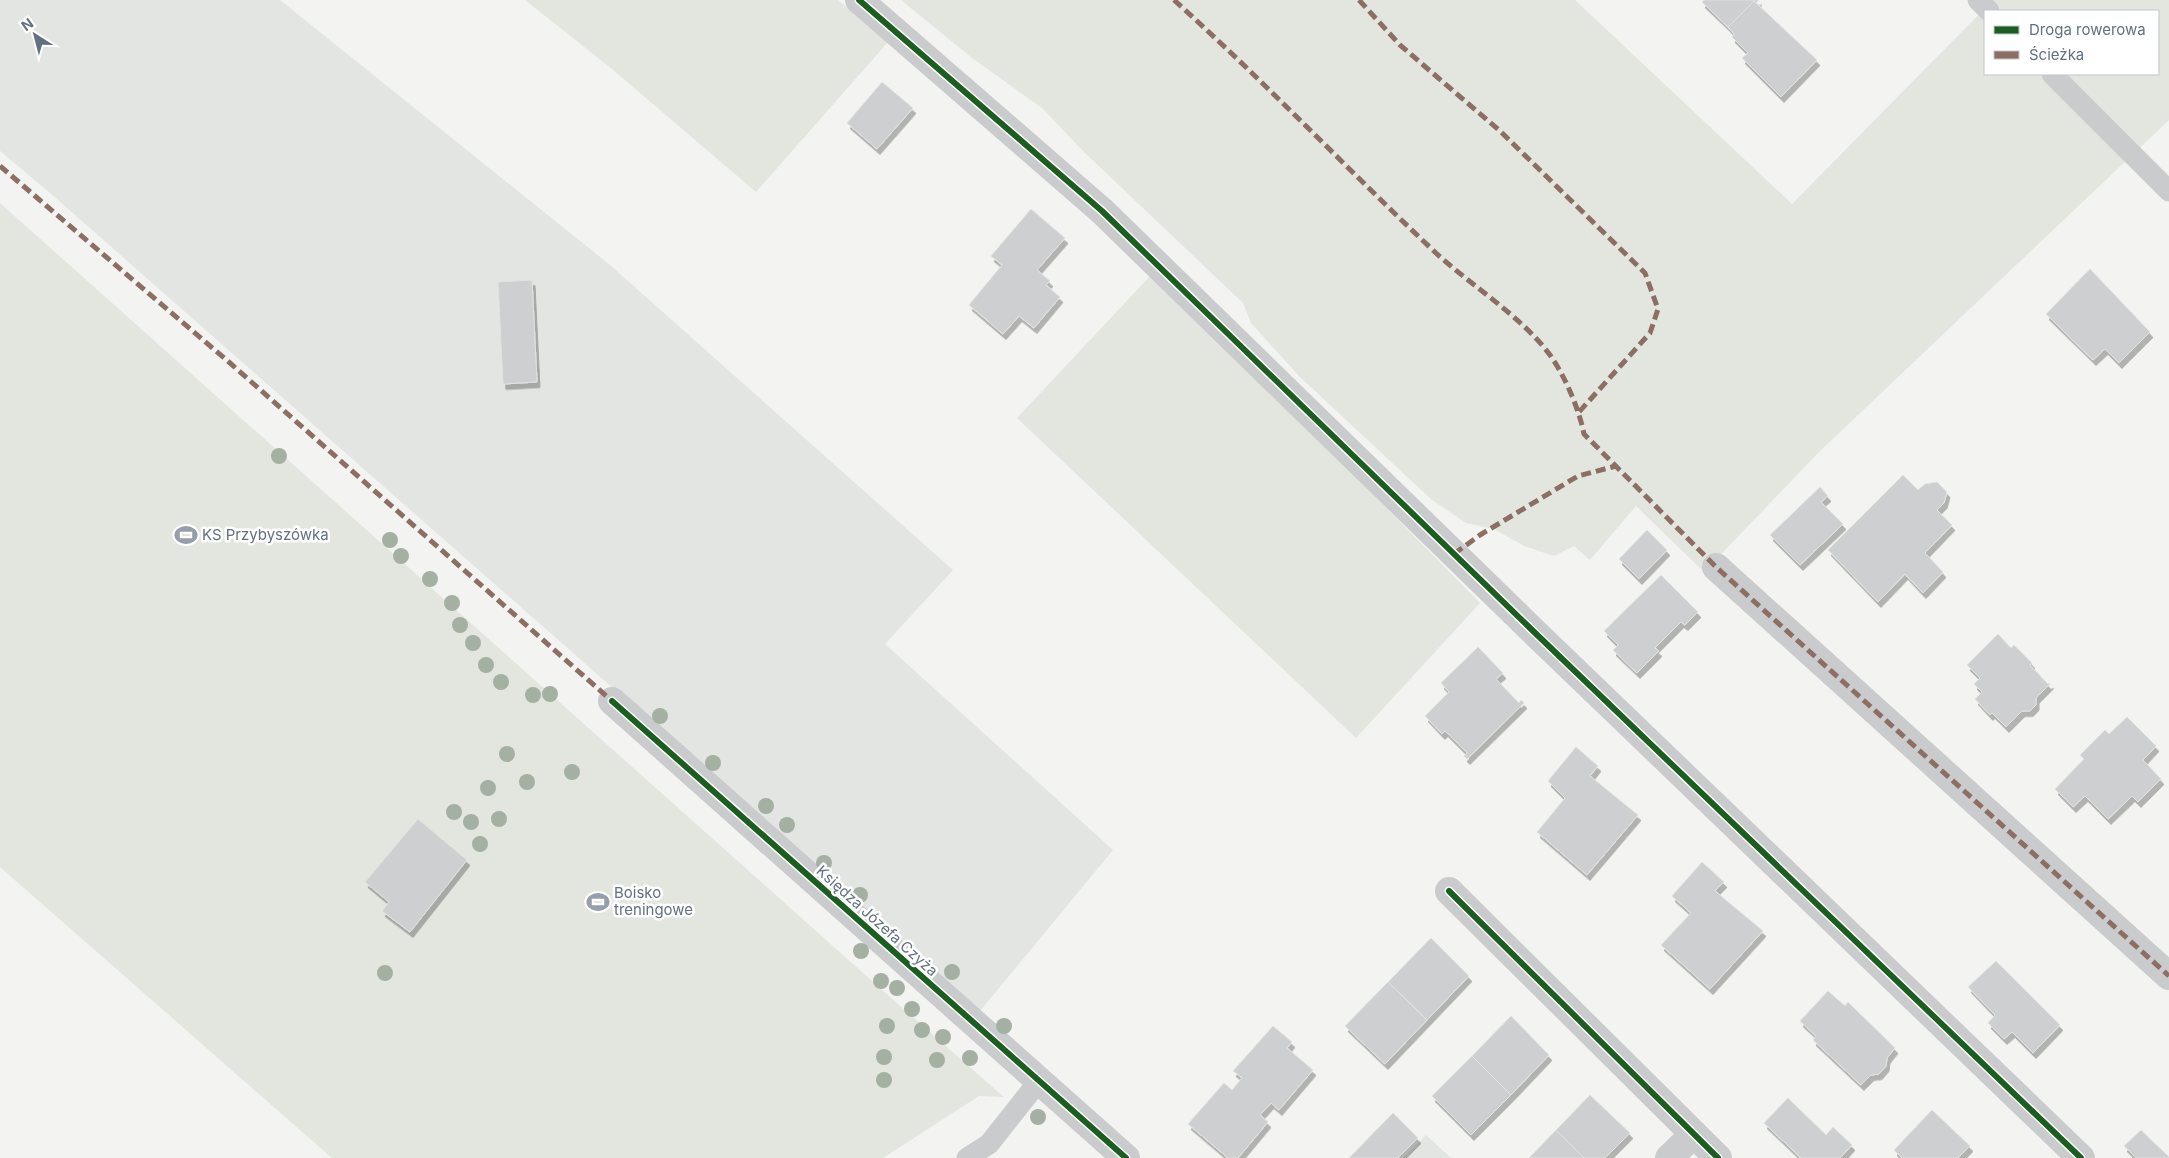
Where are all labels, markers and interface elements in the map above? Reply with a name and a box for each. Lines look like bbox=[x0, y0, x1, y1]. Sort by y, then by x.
north arrow bbox=[10, 10, 60, 60]
legend bbox=[1984, 10, 2159, 75]
text: N bbox=[18, 14, 36, 34]
text: Droga rowerowa bbox=[2029, 20, 2146, 39]
text: Ścieżka bbox=[2029, 45, 2084, 64]
sports icon: KS Przybyszówka bbox=[173, 522, 199, 548]
place label: KS Przybyszówka bbox=[202, 525, 329, 544]
street label: Księdza Józefa Czyża bbox=[813, 861, 942, 980]
place label: Boisko treningowe bbox=[614, 883, 693, 919]
sports icon: Boisko treningowe bbox=[585, 889, 611, 915]

